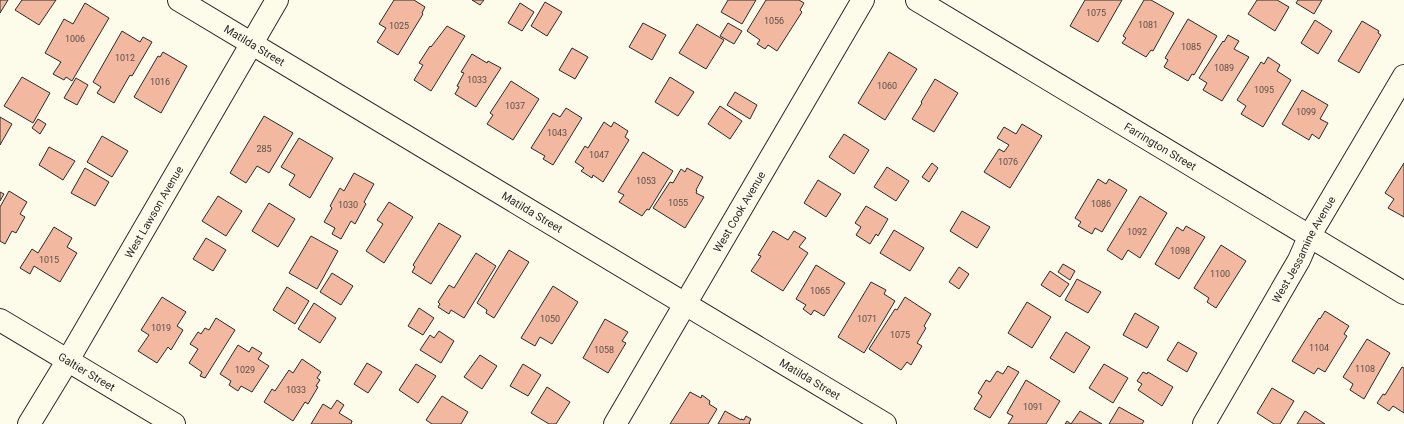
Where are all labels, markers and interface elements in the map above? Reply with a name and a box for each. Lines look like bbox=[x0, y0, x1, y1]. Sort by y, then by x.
house number: 1075 bbox=[1086, 8, 1106, 18]
house number: 1056 bbox=[764, 16, 784, 26]
house number: 1081 bbox=[1138, 20, 1158, 30]
house number: 1025 bbox=[389, 21, 409, 31]
street label: Matilda Street bbox=[222, 22, 288, 69]
house number: 1006 bbox=[65, 34, 85, 44]
house number: 1085 bbox=[1181, 42, 1201, 52]
house number: 1012 bbox=[115, 53, 135, 63]
house number: 1089 bbox=[1214, 63, 1234, 73]
house number: 1033 bbox=[467, 75, 487, 85]
house number: 1016 bbox=[150, 77, 170, 87]
house number: 1060 bbox=[877, 81, 897, 91]
house number: 1095 bbox=[1254, 85, 1274, 95]
house number: 1037 bbox=[505, 101, 525, 111]
house number: 1099 bbox=[1296, 107, 1316, 117]
street label: Farrington Street bbox=[1122, 120, 1199, 173]
house number: 1043 bbox=[547, 128, 567, 138]
house number: 285 bbox=[256, 144, 272, 154]
house number: 1047 bbox=[589, 150, 609, 160]
house number: 1076 bbox=[998, 157, 1018, 167]
street label: West Lawson Avenue bbox=[122, 163, 186, 261]
street label: West Cook Avenue bbox=[710, 169, 768, 254]
house number: 1053 bbox=[636, 176, 656, 186]
street label: Matilda Street bbox=[499, 189, 565, 236]
street label: West Jessamine Avenue bbox=[1269, 194, 1338, 305]
house number: 1055 bbox=[668, 198, 688, 208]
house number: 1086 bbox=[1091, 199, 1111, 209]
house number: 1030 bbox=[338, 200, 358, 210]
house number: 1092 bbox=[1127, 227, 1147, 237]
house number: 1098 bbox=[1170, 246, 1190, 256]
house number: 1015 bbox=[39, 255, 59, 265]
house number: 1100 bbox=[1210, 269, 1230, 279]
house number: 1065 bbox=[810, 286, 830, 296]
house number: 1050 bbox=[540, 314, 560, 324]
house number: 1071 bbox=[857, 314, 877, 324]
house number: 1019 bbox=[151, 323, 171, 333]
house number: 1075 bbox=[890, 330, 910, 340]
house number: 1104 bbox=[1309, 343, 1329, 353]
house number: 1058 bbox=[594, 345, 614, 355]
street label: Galtier Street bbox=[56, 350, 118, 394]
street label: Matilda Street bbox=[777, 356, 843, 402]
house number: 1108 bbox=[1355, 364, 1375, 374]
house number: 1029 bbox=[235, 365, 255, 375]
house number: 1033 bbox=[286, 385, 306, 395]
house number: 1091 bbox=[1023, 402, 1043, 412]

